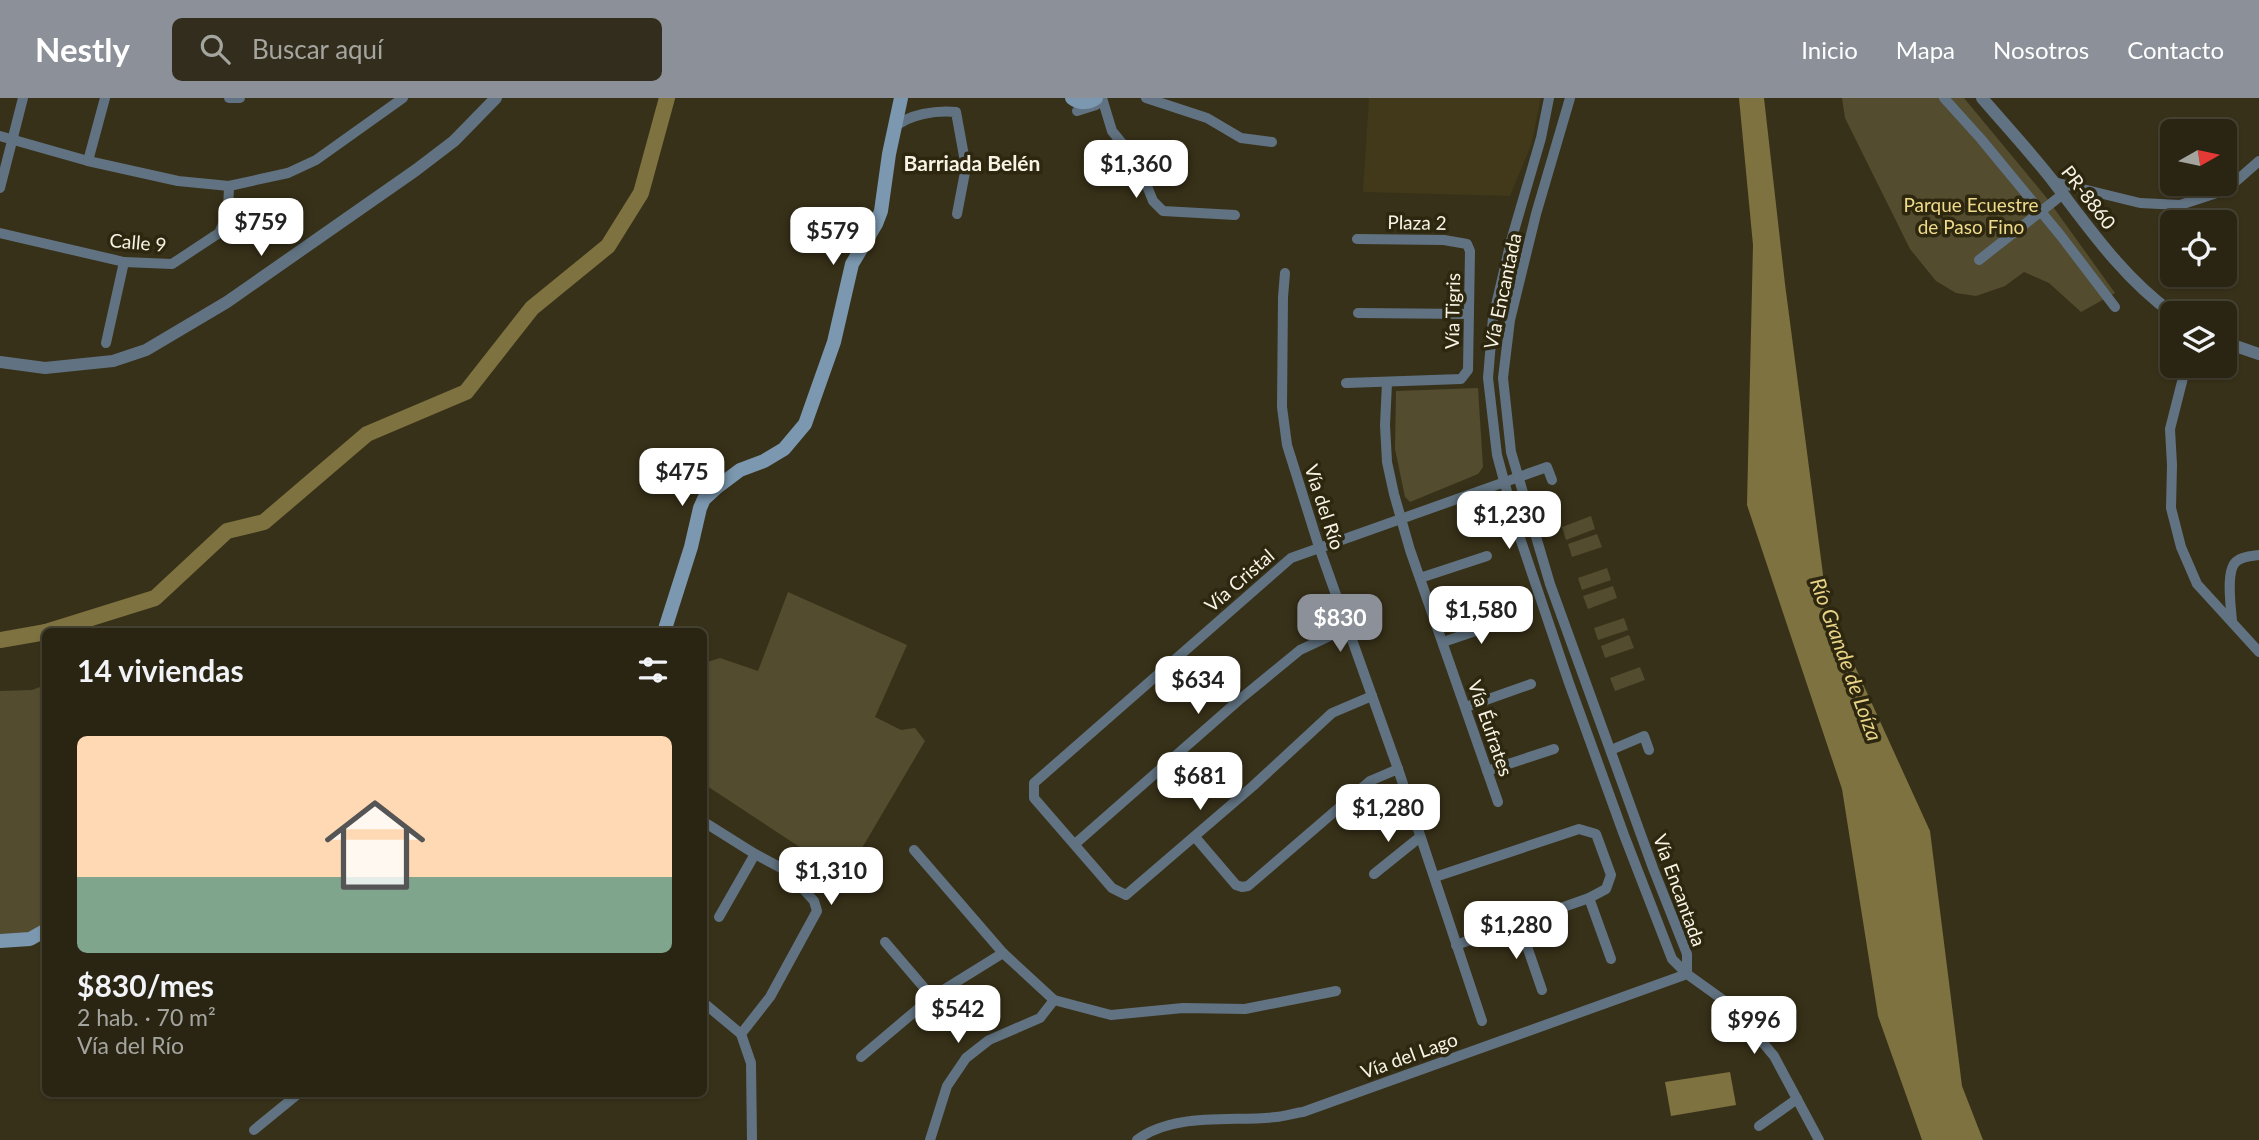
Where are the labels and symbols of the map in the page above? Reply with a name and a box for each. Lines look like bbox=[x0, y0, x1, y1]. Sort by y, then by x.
north arrow bbox=[2160, 119, 2236, 196]
pin: $1,360 bbox=[1079, 140, 1193, 200]
district label: Barriada Belén bbox=[904, 150, 1040, 175]
street label: PR-8860 bbox=[2057, 161, 2121, 233]
park label: Parque Ecuestre de Paso Fino bbox=[1903, 193, 2039, 238]
pin: $759 bbox=[220, 198, 302, 258]
pin: $579 bbox=[792, 208, 874, 267]
street label: Plaza 2 bbox=[1387, 210, 1447, 234]
street label: Calle 9 bbox=[109, 228, 167, 256]
street label: Vía Encantada bbox=[1478, 231, 1526, 351]
street label: Vía Tigris bbox=[1440, 273, 1464, 349]
pin: $475 bbox=[641, 448, 723, 508]
street label: Vía del Río bbox=[1300, 461, 1350, 553]
pin: $1,230 bbox=[1452, 491, 1566, 551]
street label: Vía Cristal bbox=[1200, 544, 1278, 616]
water label: Río Grande de Loíza bbox=[1806, 574, 1888, 744]
pin: $1,580 bbox=[1424, 587, 1538, 646]
pin: $830 bbox=[1299, 594, 1381, 654]
pin: $634 bbox=[1157, 656, 1239, 716]
street label: Vía Éufrates bbox=[1464, 677, 1518, 779]
pin: $681 bbox=[1159, 752, 1241, 812]
pin: $1,280 bbox=[1331, 784, 1445, 844]
street label: Vía Encantada bbox=[1649, 831, 1711, 949]
pin: $1,310 bbox=[774, 848, 888, 907]
pin: $1,280 bbox=[1459, 902, 1573, 961]
pin: $542 bbox=[917, 986, 999, 1045]
pin: $996 bbox=[1713, 996, 1795, 1056]
street label: Vía del Lago bbox=[1358, 1027, 1460, 1083]

